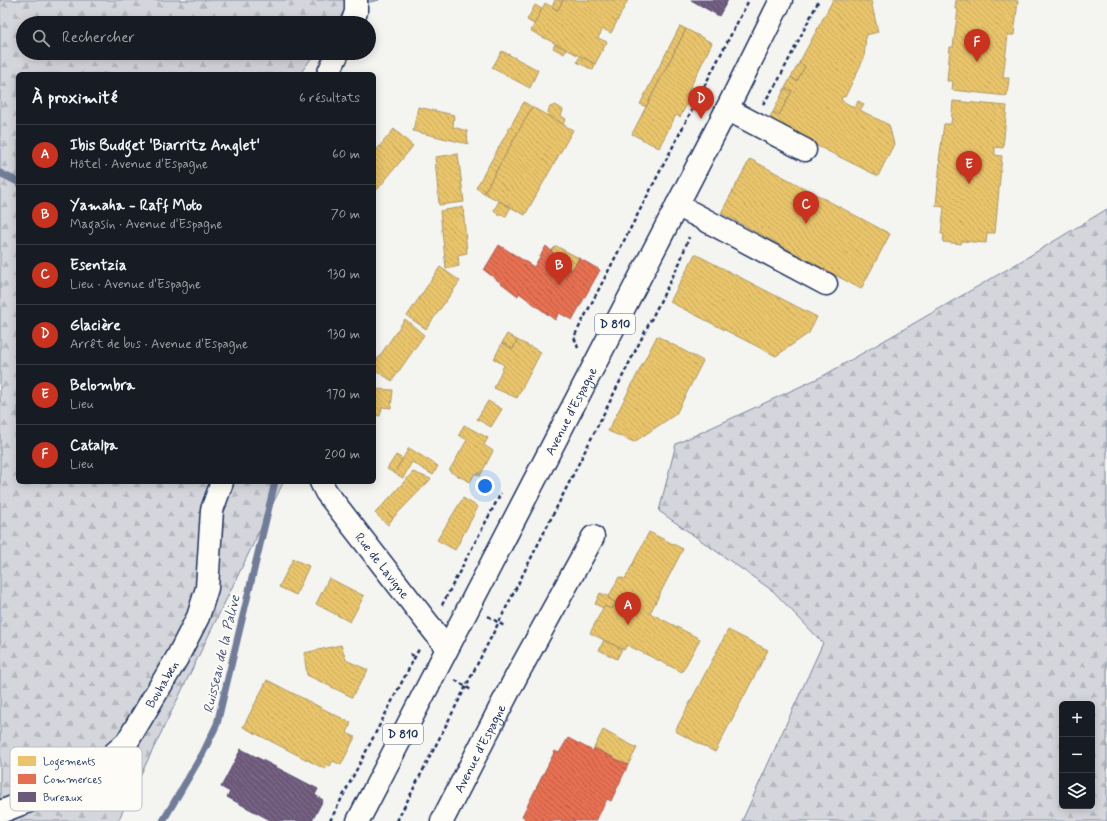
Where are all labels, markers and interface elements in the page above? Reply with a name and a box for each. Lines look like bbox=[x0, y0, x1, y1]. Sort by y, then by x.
search box bbox=[16, 16, 376, 60]
icon: search bbox=[30, 27, 52, 49]
text: Rechercher bbox=[62, 28, 135, 48]
pin: F bbox=[964, 29, 990, 62]
pin: D bbox=[688, 86, 714, 119]
text: À proximité bbox=[32, 87, 117, 109]
text: 6 résultats bbox=[299, 90, 360, 107]
text: Ibis Budget 'Biarritz Anglet' bbox=[70, 136, 260, 156]
text: A bbox=[41, 146, 49, 163]
text: 60 m bbox=[332, 146, 360, 163]
pin: E bbox=[956, 151, 982, 184]
text: Hôtel · Avenue d'Espagne bbox=[70, 156, 208, 173]
pin: C bbox=[793, 191, 819, 224]
text: Yamaha - Raff Moto bbox=[70, 196, 202, 216]
text: B bbox=[41, 206, 49, 223]
text: 70 m bbox=[331, 206, 360, 223]
text: Magasin · Avenue d'Espagne bbox=[70, 216, 223, 233]
pin: B bbox=[546, 252, 572, 285]
text: Esentzia bbox=[70, 256, 127, 276]
text: C bbox=[40, 266, 50, 283]
text: 130 m bbox=[327, 266, 360, 283]
text: Lieu · Avenue d'Espagne bbox=[70, 276, 201, 293]
road number: D 810 bbox=[595, 314, 635, 334]
text: Glacière bbox=[70, 316, 121, 336]
text: D bbox=[41, 326, 49, 343]
text: 130 m bbox=[327, 326, 360, 343]
text: Arrêt de bus · Avenue d'Espagne bbox=[70, 336, 248, 353]
street label: Avenue d'Espagne bbox=[542, 364, 602, 459]
text: Belombra bbox=[70, 376, 135, 396]
text: E bbox=[41, 386, 49, 403]
text: 170 m bbox=[326, 386, 360, 403]
text: Lieu bbox=[70, 396, 94, 413]
text: Catalpa bbox=[70, 436, 118, 456]
text: F bbox=[42, 446, 48, 463]
text: 200 m bbox=[325, 446, 360, 463]
text: Lieu bbox=[70, 456, 94, 473]
your location bbox=[475, 476, 495, 496]
street label: Rue de Lavigne bbox=[351, 530, 413, 603]
water label: Ruisseau de la Palive bbox=[200, 592, 245, 715]
pin: A bbox=[615, 592, 641, 625]
street label: Bouhaben bbox=[142, 658, 183, 712]
map controls bbox=[1059, 701, 1095, 809]
button: + bbox=[1059, 701, 1095, 737]
street label: Avenue d'Espagne bbox=[451, 702, 511, 796]
road number: D 810 bbox=[383, 724, 423, 744]
button: − bbox=[1059, 737, 1095, 773]
legend bbox=[10, 747, 142, 811]
text: Logements bbox=[43, 755, 95, 771]
text: Commerces bbox=[43, 773, 102, 787]
button: layers bbox=[1059, 773, 1095, 809]
text: Bureaux bbox=[43, 791, 83, 805]

